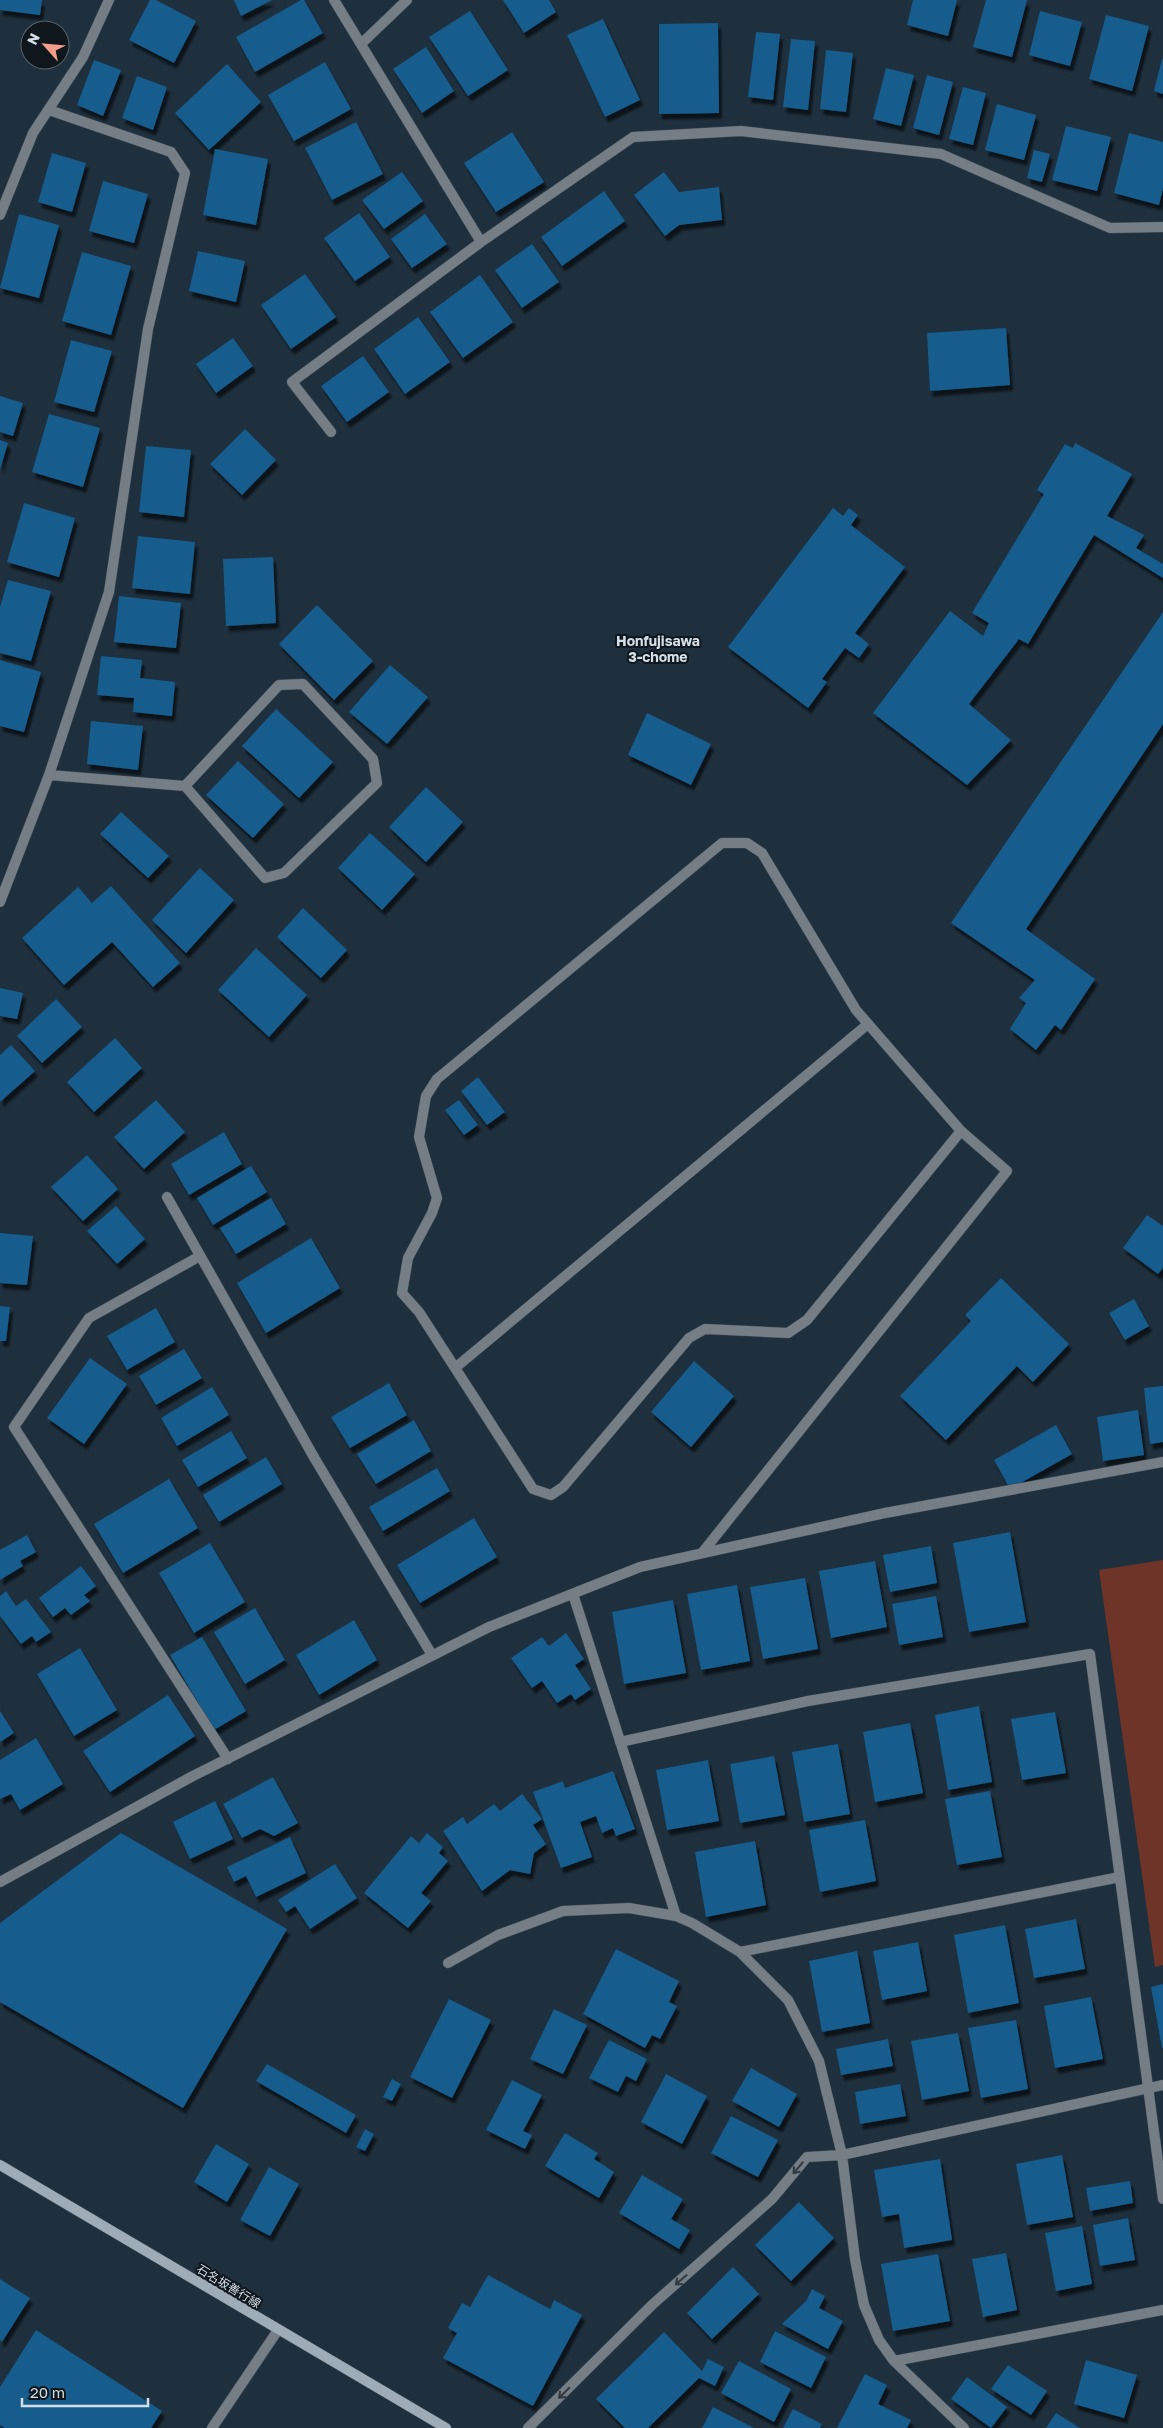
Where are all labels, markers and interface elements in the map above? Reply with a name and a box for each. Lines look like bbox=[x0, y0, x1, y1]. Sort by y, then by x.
north arrow bbox=[20, 20, 70, 70]
text: N bbox=[23, 30, 43, 47]
district label: Honfujisawa 3-chome bbox=[616, 632, 700, 665]
one-way arrow bbox=[793, 2161, 804, 2174]
street label: 石名坂善行線 bbox=[194, 2261, 264, 2311]
one-way arrow bbox=[674, 2274, 687, 2285]
scale bar bbox=[22, 2376, 149, 2408]
text: 20 m bbox=[30, 2383, 65, 2401]
one-way arrow bbox=[558, 2386, 570, 2399]

